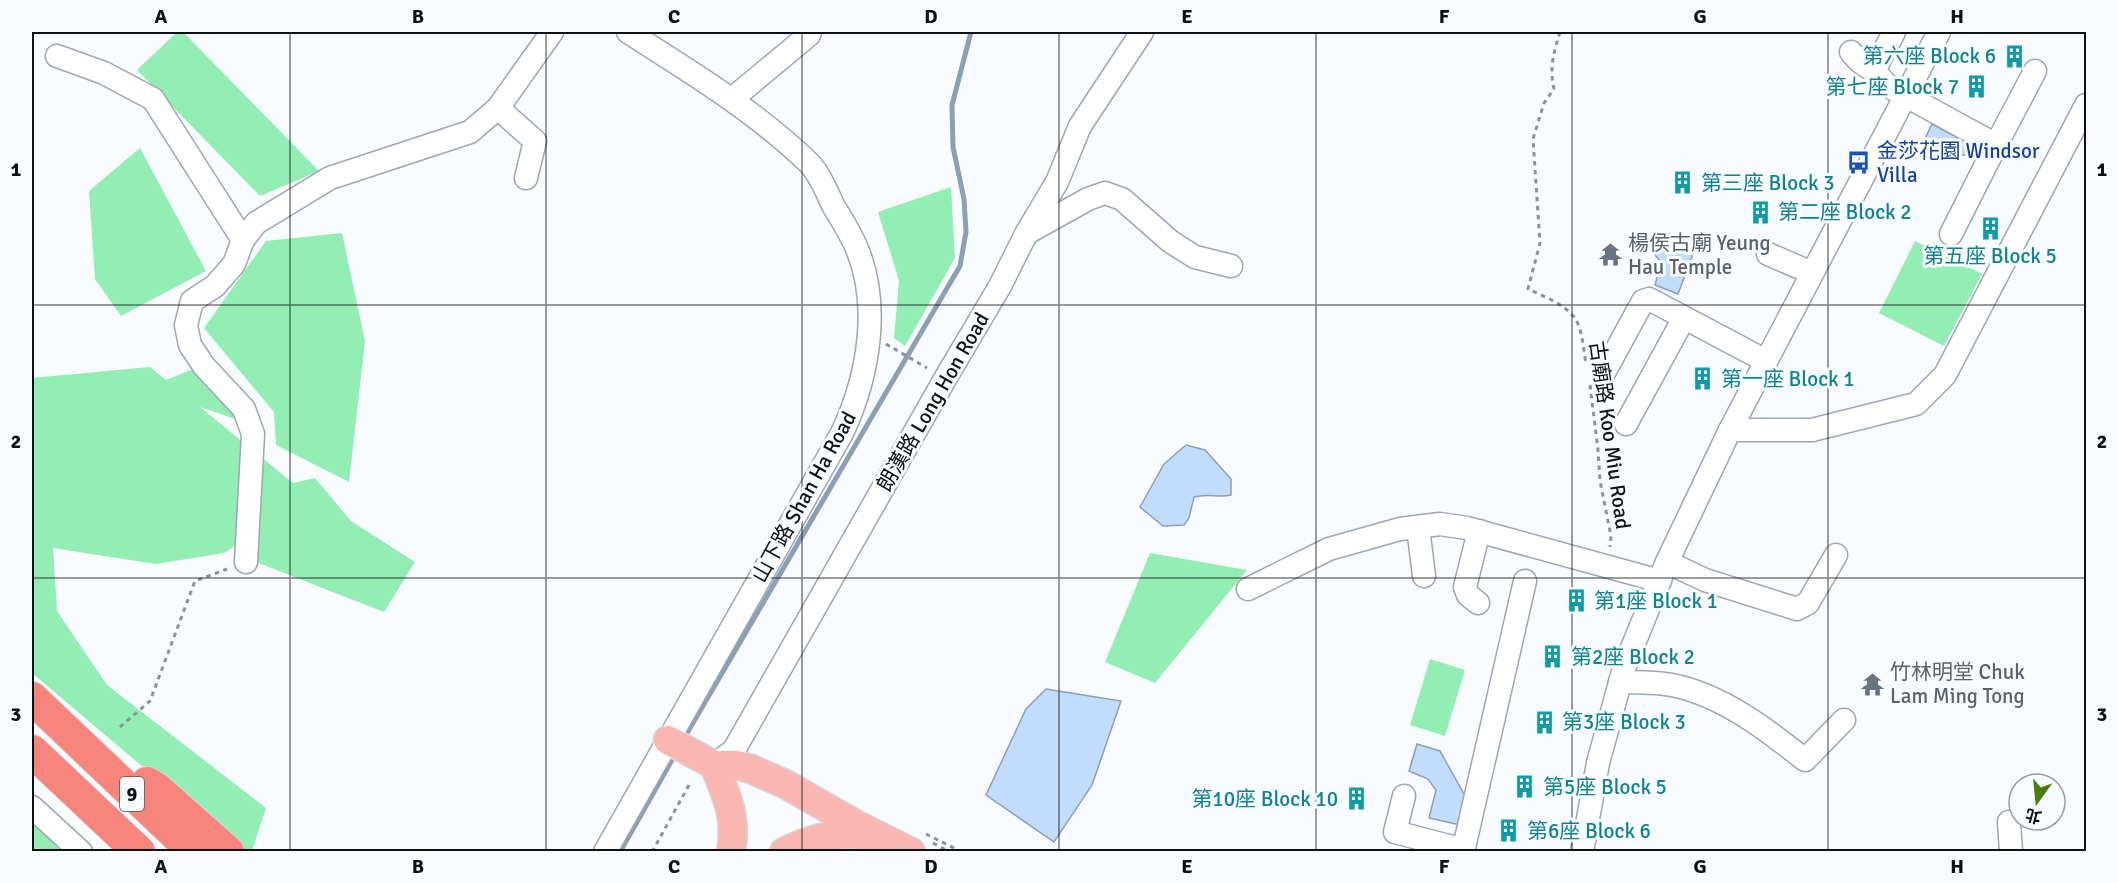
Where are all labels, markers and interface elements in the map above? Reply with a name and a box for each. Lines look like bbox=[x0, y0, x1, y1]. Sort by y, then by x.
text: A bbox=[155, 4, 168, 29]
text: B bbox=[412, 4, 424, 29]
text: C bbox=[668, 4, 680, 29]
text: D bbox=[924, 4, 938, 29]
text: E bbox=[1181, 4, 1193, 29]
text: F bbox=[1439, 4, 1450, 29]
text: G bbox=[1693, 4, 1707, 29]
text: H bbox=[1950, 4, 1964, 29]
place label: 第六座 Block 6 bbox=[1862, 43, 1996, 69]
building icon: 第六座 Block 6 bbox=[2001, 43, 2027, 69]
place label: 第七座 Block 7 bbox=[1825, 74, 1959, 100]
building icon: 第七座 Block 7 bbox=[1964, 74, 1990, 100]
place label: 金莎花園 Windsor Villa bbox=[1877, 138, 2040, 188]
bus stop icon: 金莎花園 Windsor Villa bbox=[1846, 150, 1872, 176]
text: 1 bbox=[11, 157, 22, 182]
text: 1 bbox=[2097, 157, 2108, 182]
building icon: 第三座 Block 3 bbox=[1670, 170, 1696, 196]
place label: 第三座 Block 3 bbox=[1701, 170, 1835, 196]
building icon: 第二座 Block 2 bbox=[1747, 199, 1773, 225]
place label: 第二座 Block 2 bbox=[1778, 199, 1912, 225]
building icon: 第五座 Block 5 bbox=[1977, 215, 2003, 241]
place label: 楊侯古廟 Yeung Hau Temple bbox=[1628, 230, 1771, 280]
temple icon: 楊侯古廟 Yeung Hau Temple bbox=[1597, 242, 1623, 268]
place label: 第五座 Block 5 bbox=[1923, 243, 2057, 269]
street label: 朗漢路 Long Hon Road bbox=[871, 308, 995, 496]
street label: 古廟路 Koo Miu Road bbox=[1584, 339, 1636, 531]
building icon: 第一座 Block 1 bbox=[1690, 366, 1716, 392]
place label: 第一座 Block 1 bbox=[1721, 366, 1855, 392]
street label: 山下路 Shan Ha Road bbox=[746, 407, 862, 587]
text: 2 bbox=[11, 429, 21, 454]
text: 2 bbox=[2097, 429, 2107, 454]
building icon: 第1座 Block 1 bbox=[1563, 588, 1589, 614]
place label: 第1座 Block 1 bbox=[1594, 588, 1718, 614]
building icon: 第2座 Block 2 bbox=[1540, 644, 1566, 670]
place label: 第2座 Block 2 bbox=[1571, 644, 1695, 670]
place label: 竹林明堂 Chuk Lam Ming Tong bbox=[1890, 659, 2025, 709]
temple icon: 竹林明堂 Chuk Lam Ming Tong bbox=[1859, 671, 1885, 697]
text: 3 bbox=[11, 702, 21, 727]
text: 3 bbox=[2097, 702, 2107, 727]
building icon: 第3座 Block 3 bbox=[1531, 709, 1557, 735]
place label: 第3座 Block 3 bbox=[1562, 709, 1686, 735]
north arrow bbox=[2007, 772, 2067, 832]
building icon: 第5座 Block 5 bbox=[1512, 774, 1538, 800]
place label: 第5座 Block 5 bbox=[1543, 774, 1667, 800]
road number: 9 bbox=[120, 777, 144, 811]
place label: 第10座 Block 10 bbox=[1191, 786, 1338, 812]
building icon: 第10座 Block 10 bbox=[1343, 786, 1369, 812]
text: 北 bbox=[2023, 804, 2044, 827]
building icon: 第6座 Block 6 bbox=[1496, 818, 1522, 844]
place label: 第6座 Block 6 bbox=[1527, 818, 1651, 844]
text: A bbox=[155, 854, 168, 879]
text: B bbox=[412, 854, 424, 879]
text: C bbox=[668, 854, 680, 879]
text: D bbox=[924, 854, 938, 879]
text: E bbox=[1181, 854, 1193, 879]
text: F bbox=[1439, 854, 1450, 879]
text: G bbox=[1693, 854, 1707, 879]
text: H bbox=[1950, 854, 1964, 879]

